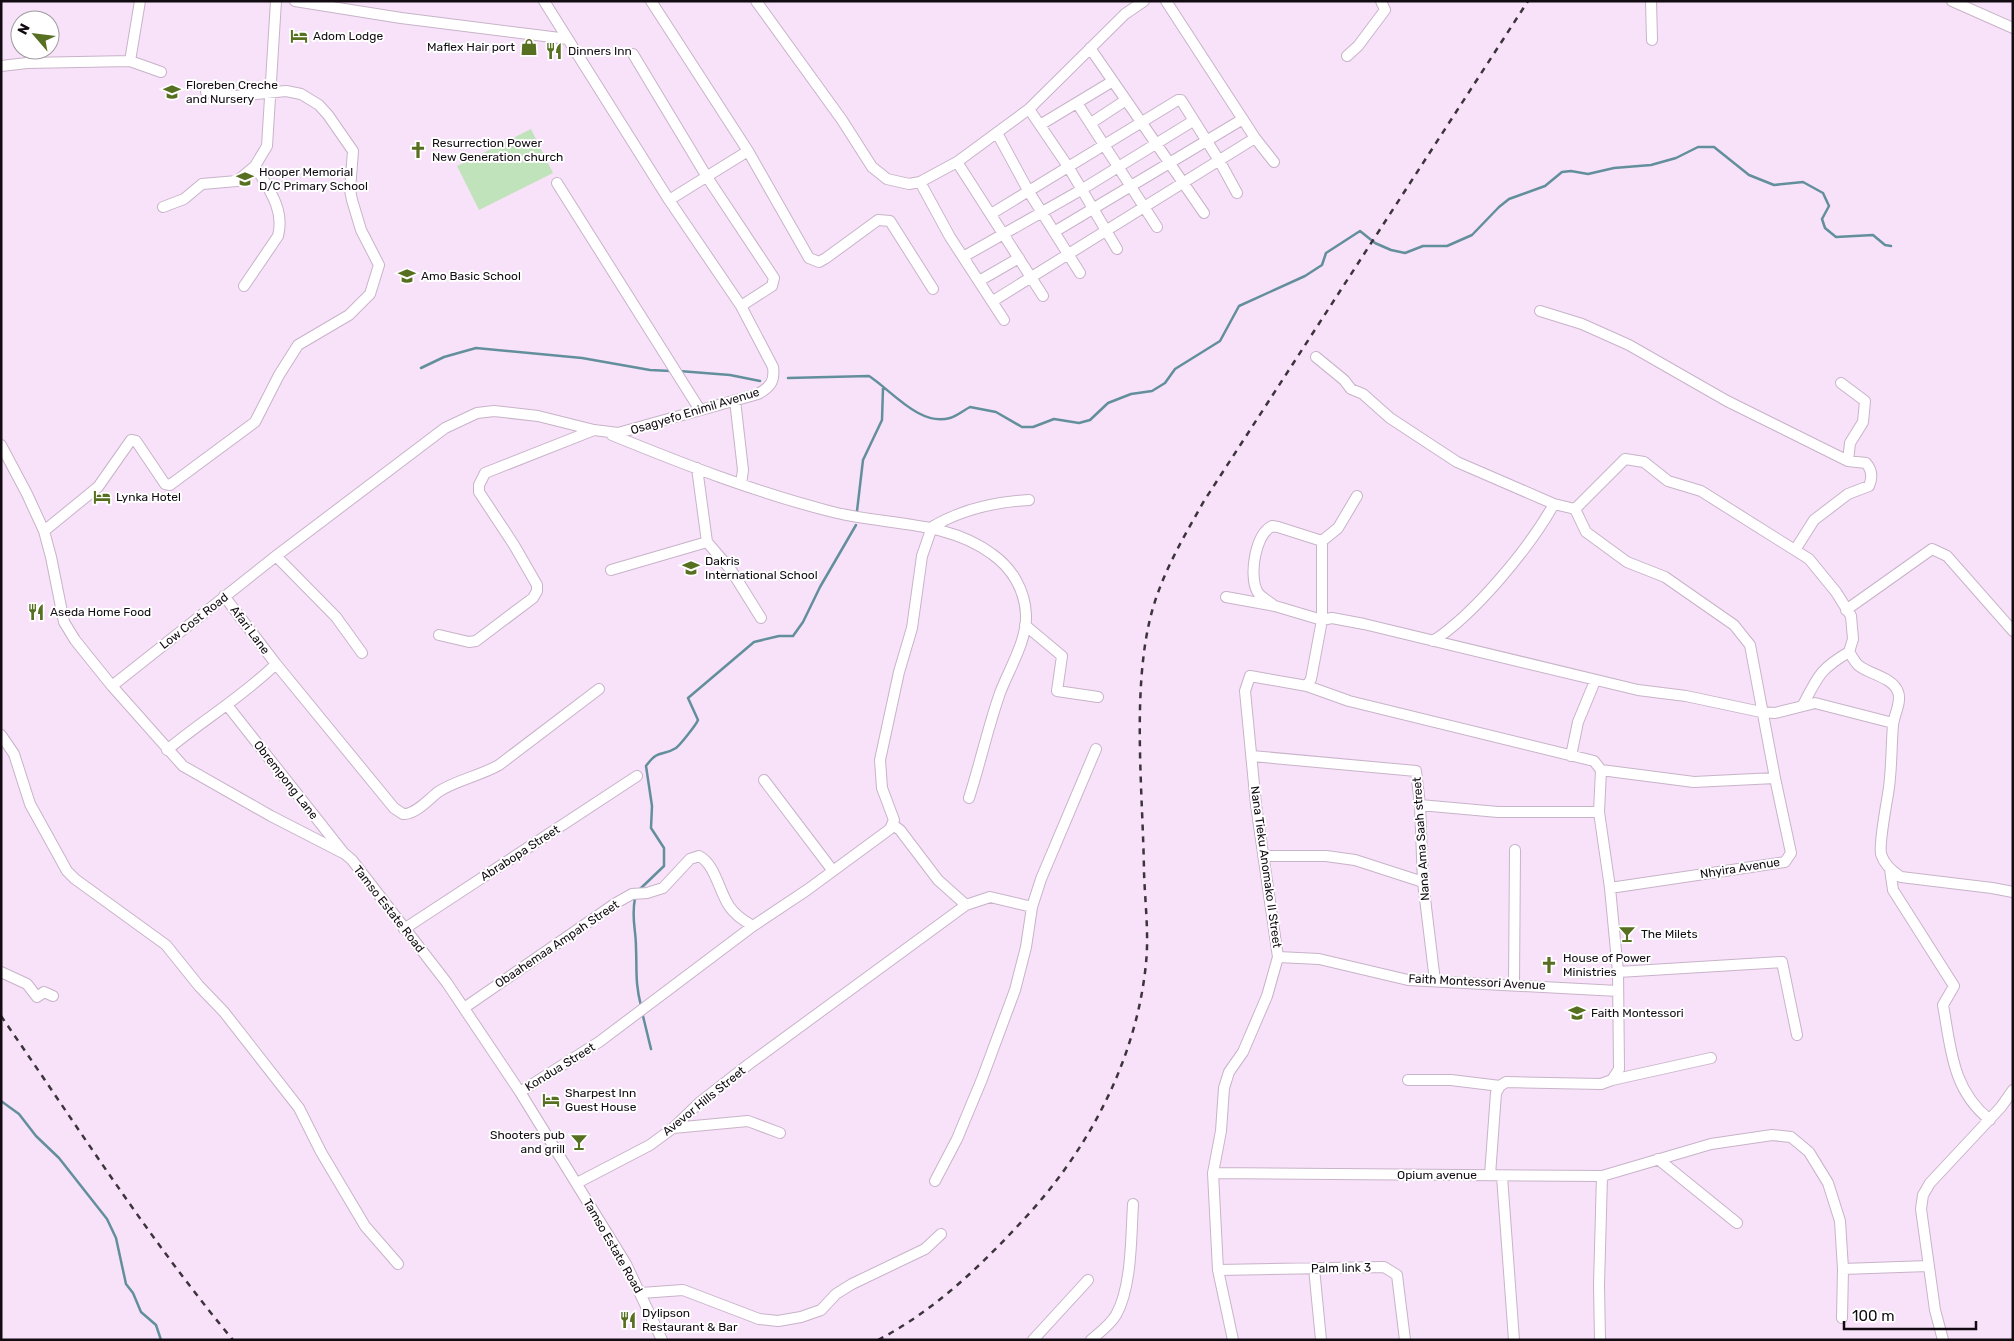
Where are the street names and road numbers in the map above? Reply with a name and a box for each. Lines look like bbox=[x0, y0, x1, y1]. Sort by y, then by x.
street label: Osagyefo Enimil Avenue bbox=[629, 385, 761, 437]
street label: Low Cost Road bbox=[157, 590, 231, 652]
street label: Afari Lane bbox=[227, 603, 273, 657]
street label: Obrempong Lane bbox=[251, 738, 321, 822]
street label: Nana Ama Saah street bbox=[1410, 776, 1432, 901]
street label: Nana Tieku Anomako II Street bbox=[1248, 785, 1284, 949]
street label: Abrabopa Street bbox=[478, 822, 563, 884]
street label: Nhyira Avenue bbox=[1699, 855, 1781, 881]
street label: Tamso Estate Road bbox=[351, 863, 427, 955]
street label: Obaahemaa Ampah Street bbox=[492, 897, 622, 991]
street label: Faith Montessori Avenue bbox=[1408, 971, 1546, 993]
street label: Kondua Street bbox=[523, 1040, 598, 1094]
street label: Avevor Hills Street bbox=[660, 1063, 748, 1139]
street label: Opium avenue bbox=[1397, 1168, 1477, 1182]
street label: Tamso Estate Road bbox=[580, 1196, 646, 1296]
street label: Palm link 3 bbox=[1311, 1260, 1371, 1276]

